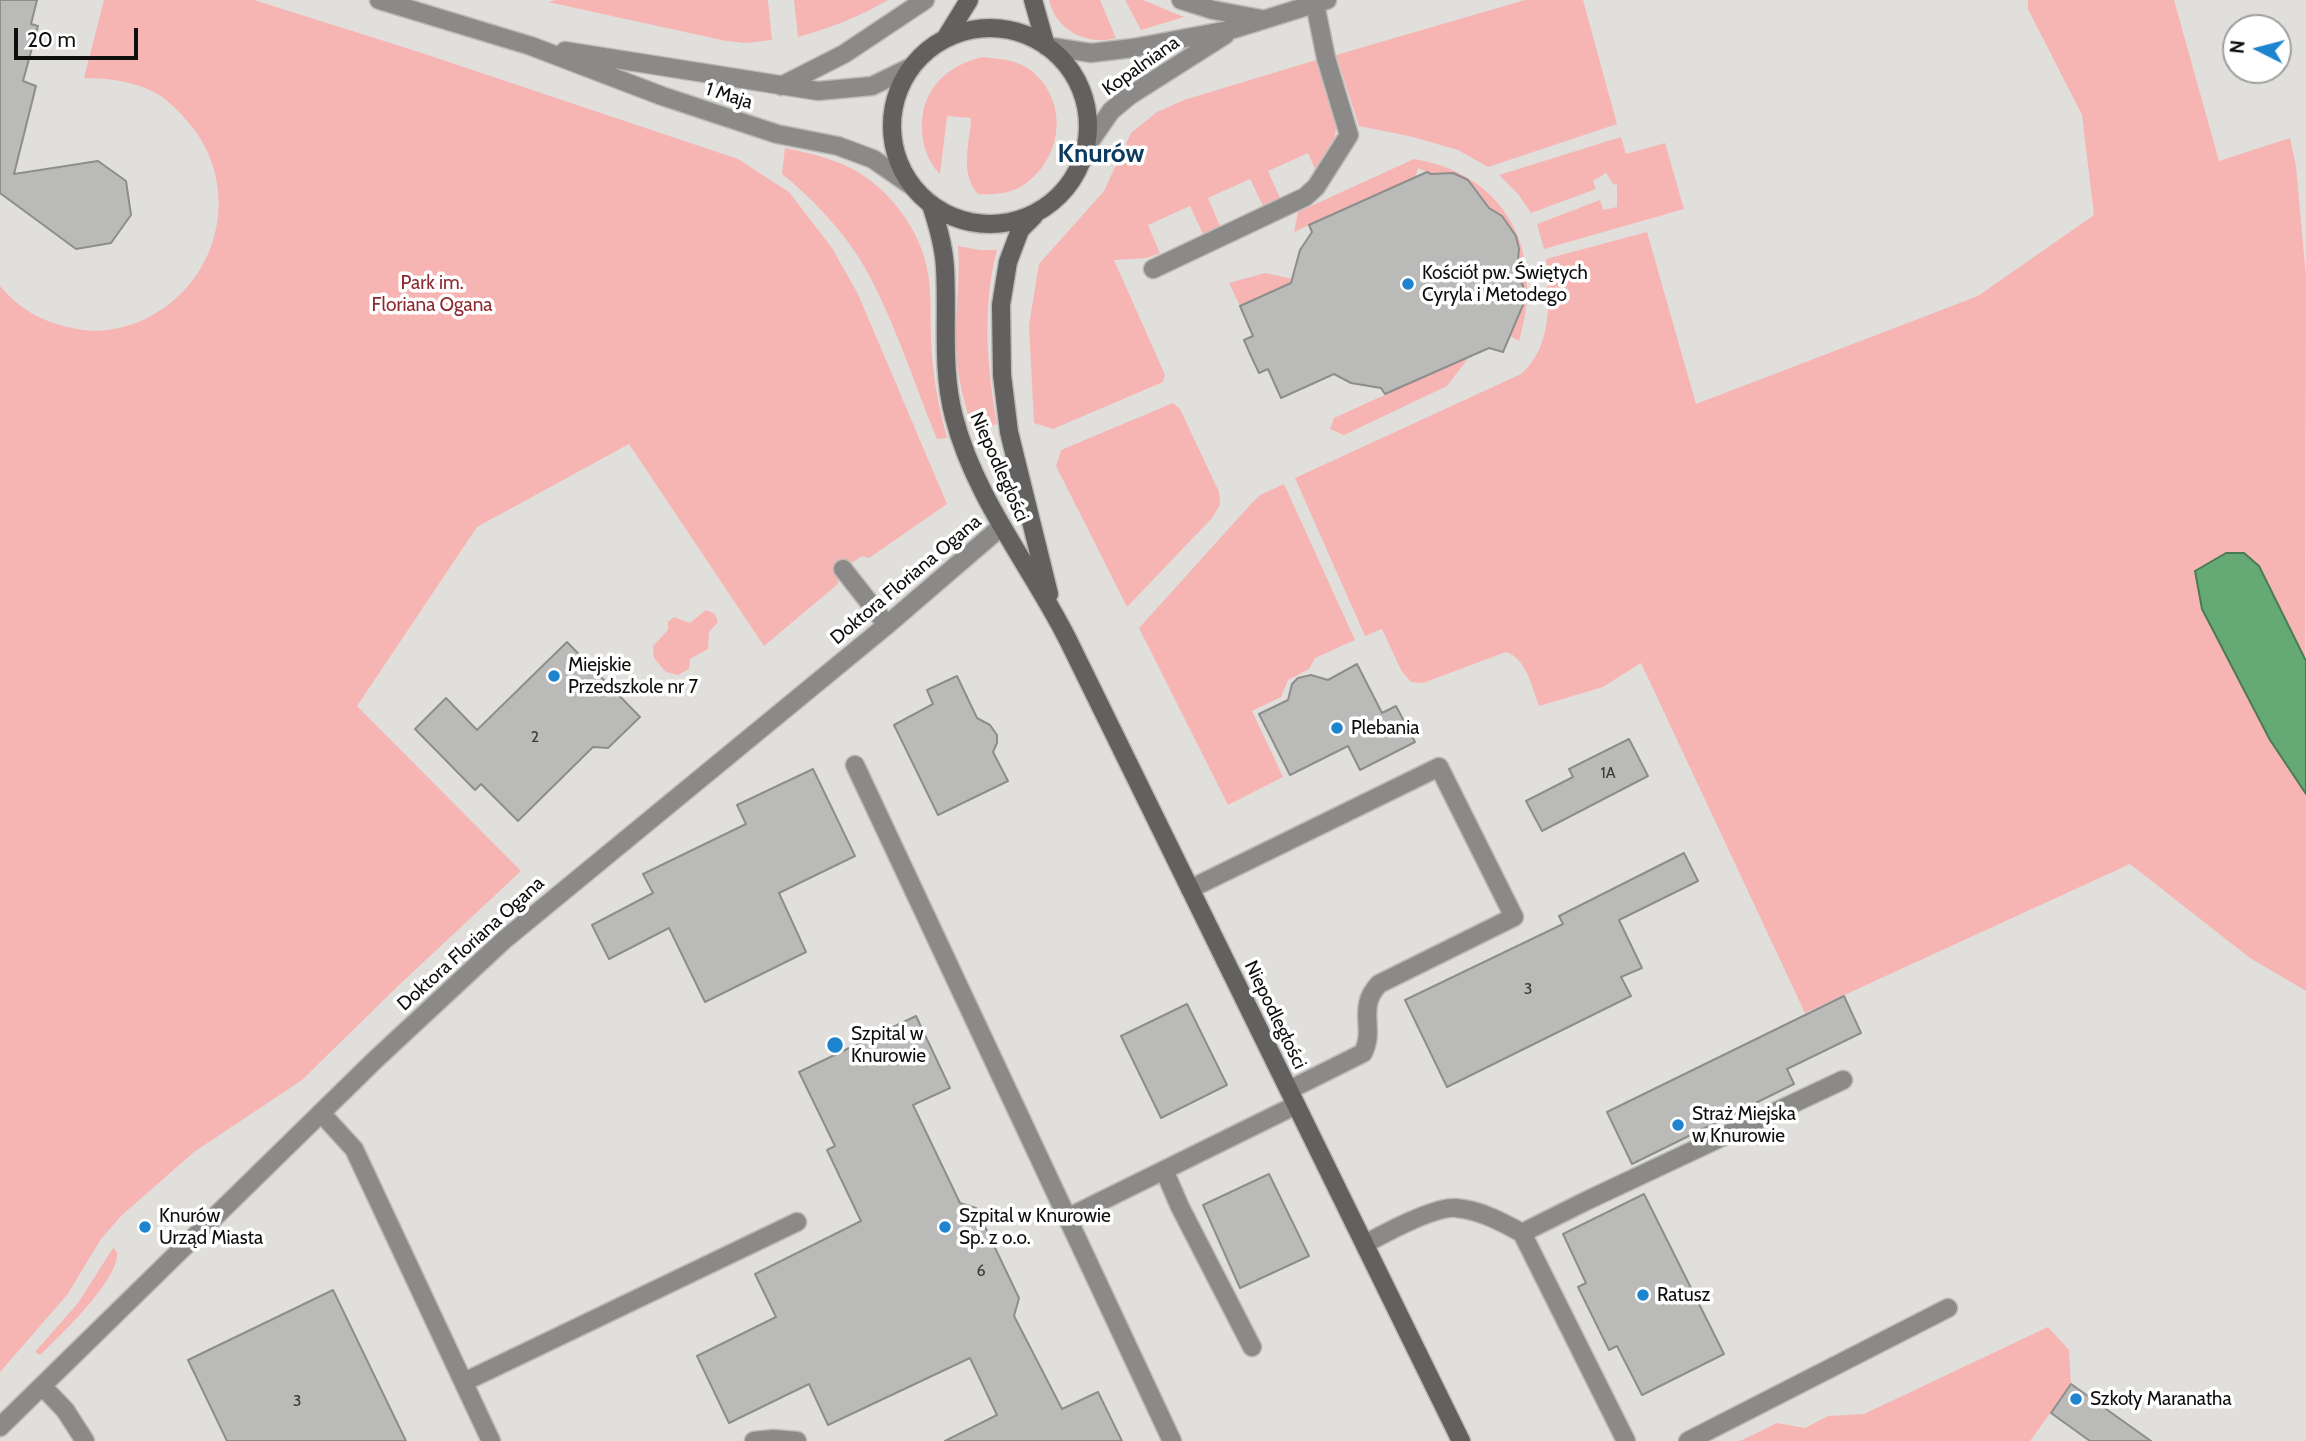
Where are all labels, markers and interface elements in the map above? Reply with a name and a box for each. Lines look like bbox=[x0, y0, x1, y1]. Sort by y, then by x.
scale bar bbox=[18, 14, 142, 58]
north arrow bbox=[2222, 14, 2292, 84]
text: 20 m bbox=[27, 27, 76, 52]
street label: Kopalniana bbox=[1098, 31, 1184, 101]
text: N bbox=[2225, 39, 2250, 55]
street label: 1 Maja bbox=[703, 78, 755, 114]
district label: Knurów bbox=[1058, 138, 1144, 170]
place label: Kościół pw. Świętych Cyryla i Metodego bbox=[1422, 262, 1588, 306]
park label: Park im. Floriana Ogana bbox=[372, 272, 492, 316]
marker: Kościół pw. Świętych Cyryla i Metodego bbox=[1400, 276, 1416, 292]
street label: Niepodległości bbox=[965, 409, 1033, 525]
street label: Doktora Floriana Ogana bbox=[826, 510, 986, 650]
place label: Miejskie Przedszkole nr 7 bbox=[568, 654, 698, 698]
marker: Miejskie Przedszkole nr 7 bbox=[546, 668, 562, 684]
place label: Plebania bbox=[1351, 717, 1419, 739]
marker: Plebania bbox=[1329, 720, 1345, 736]
house number: 2 bbox=[531, 727, 539, 747]
house number: 1A bbox=[1600, 763, 1616, 783]
street label: Doktora Floriana Ogana bbox=[393, 872, 549, 1016]
street label: Niepodległości bbox=[1239, 957, 1311, 1073]
house number: 3 bbox=[1524, 979, 1532, 999]
place label: Szpital w Knurowie bbox=[851, 1023, 926, 1067]
marker: Szpital w Knurowie bbox=[825, 1035, 845, 1055]
place label: Straż Miejska w Knurowie bbox=[1692, 1103, 1796, 1147]
marker: Straż Miejska w Knurowie bbox=[1670, 1117, 1686, 1133]
place label: Knurów Urząd Miasta bbox=[159, 1205, 263, 1249]
place label: Szpital w Knurowie Sp. z o.o. bbox=[959, 1205, 1111, 1249]
marker: Knurów Urząd Miasta bbox=[137, 1219, 153, 1235]
marker: Szpital w Knurowie Sp. z o.o. bbox=[937, 1219, 953, 1235]
house number: 6 bbox=[976, 1261, 986, 1281]
place label: Ratusz bbox=[1657, 1284, 1710, 1306]
marker: Ratusz bbox=[1635, 1287, 1651, 1303]
place label: Szkoły Maranatha bbox=[2090, 1388, 2232, 1410]
house number: 3 bbox=[293, 1391, 301, 1411]
marker: Szkoły Maranatha bbox=[2068, 1391, 2084, 1407]

